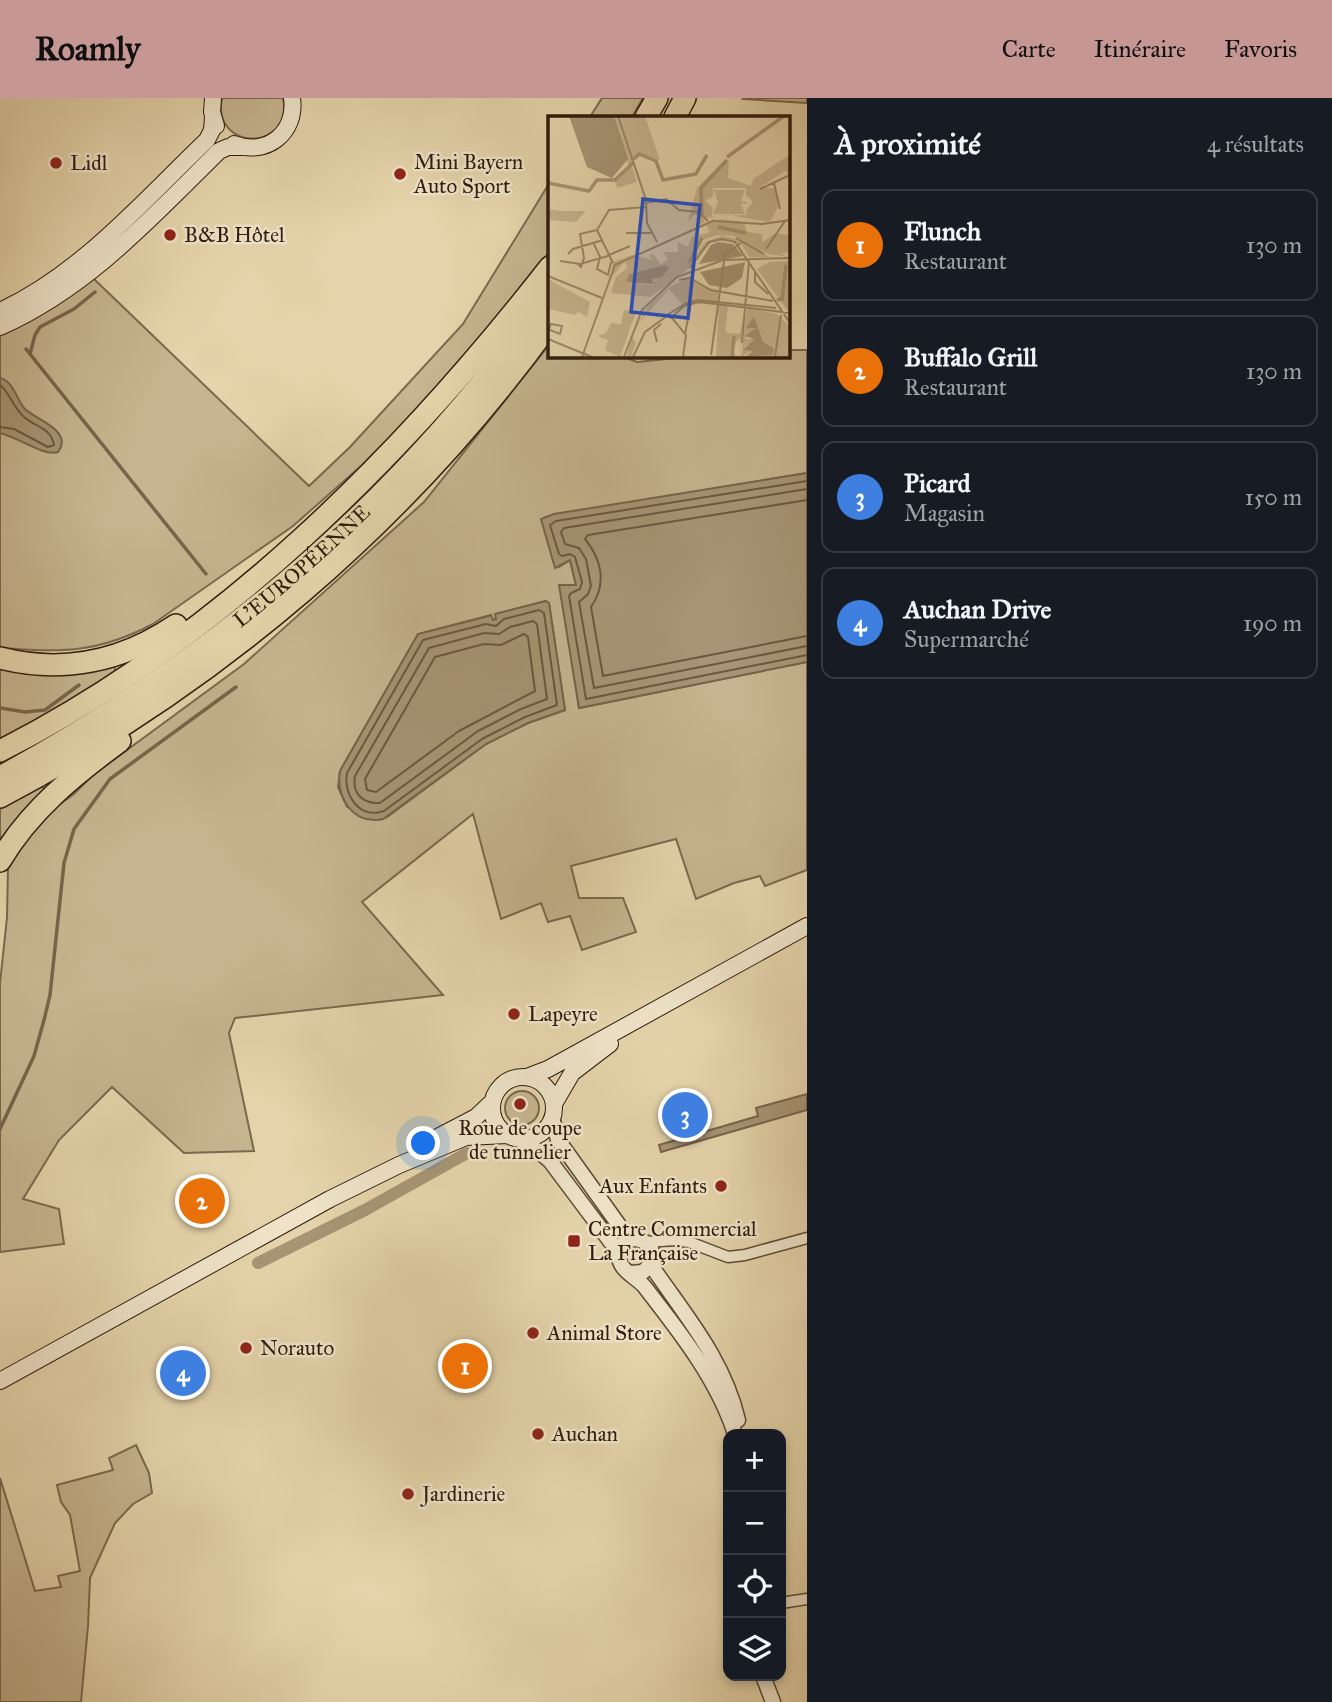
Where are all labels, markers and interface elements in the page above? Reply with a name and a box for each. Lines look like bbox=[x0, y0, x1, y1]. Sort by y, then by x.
text: Roamly bbox=[35, 29, 140, 69]
text: Carte bbox=[1002, 34, 1056, 64]
text: Itinéraire bbox=[1094, 34, 1186, 64]
text: Favoris bbox=[1224, 34, 1297, 64]
inset map bbox=[548, 116, 790, 357]
text: À proximité bbox=[835, 126, 981, 162]
text: 4 résultats bbox=[1207, 130, 1304, 158]
place label: Mini Bayern Auto Sport bbox=[413, 149, 523, 199]
place label: Lidl bbox=[70, 150, 108, 176]
marker: Lidl bbox=[48, 155, 64, 171]
marker: Mini Bayern Auto Sport bbox=[392, 166, 408, 182]
text: Flunch bbox=[904, 215, 981, 247]
place label: B&B Hôtel bbox=[184, 222, 285, 248]
marker: B&B Hôtel bbox=[162, 227, 178, 243]
text: 1 bbox=[855, 231, 865, 259]
text: 130 m bbox=[1246, 231, 1302, 259]
text: Restaurant bbox=[904, 247, 1007, 275]
text: Buffalo Grill bbox=[904, 341, 1037, 373]
text: 2 bbox=[854, 357, 866, 385]
text: 130 m bbox=[1246, 357, 1302, 385]
text: Restaurant bbox=[904, 373, 1007, 401]
text: Picard bbox=[904, 467, 971, 499]
text: 3 bbox=[855, 483, 865, 511]
text: 150 m bbox=[1245, 483, 1302, 511]
street label: L'EUROPÉENNE bbox=[228, 499, 376, 633]
text: Magasin bbox=[904, 499, 985, 527]
text: Auchan Drive bbox=[904, 593, 1051, 625]
text: 4 bbox=[854, 609, 866, 637]
text: 190 m bbox=[1243, 609, 1302, 637]
text: Supermarché bbox=[904, 625, 1029, 653]
place label: Lapeyre bbox=[528, 1001, 598, 1027]
marker: Lapeyre bbox=[506, 1006, 522, 1022]
pin: 3 bbox=[662, 1089, 708, 1141]
marker: Roue de coupe de tunnelier bbox=[512, 1096, 528, 1112]
place label: Roue de coupe de tunnelier bbox=[458, 1115, 582, 1165]
your location bbox=[406, 1126, 440, 1160]
place label: Aux Enfants bbox=[598, 1173, 707, 1199]
pin: 2 bbox=[179, 1175, 225, 1227]
marker: Aux Enfants bbox=[713, 1178, 729, 1194]
place label: Centre Commercial La Française bbox=[588, 1216, 757, 1266]
marker: Centre Commercial La Française bbox=[566, 1233, 582, 1249]
place label: Animal Store bbox=[546, 1320, 662, 1346]
marker: Animal Store bbox=[525, 1325, 541, 1341]
place label: Norauto bbox=[260, 1335, 334, 1361]
marker: Norauto bbox=[238, 1340, 254, 1356]
pin: 1 bbox=[442, 1340, 488, 1392]
pin: 4 bbox=[160, 1347, 206, 1399]
place label: Auchan bbox=[551, 1421, 618, 1447]
marker: Auchan bbox=[530, 1426, 546, 1442]
map controls bbox=[723, 1429, 786, 1681]
button: + bbox=[723, 1429, 786, 1492]
place label: Jardinerie bbox=[420, 1481, 506, 1507]
marker: Jardinerie bbox=[400, 1486, 416, 1502]
button: − bbox=[723, 1492, 786, 1555]
button: locate bbox=[723, 1555, 786, 1618]
button: layers bbox=[723, 1618, 786, 1681]

